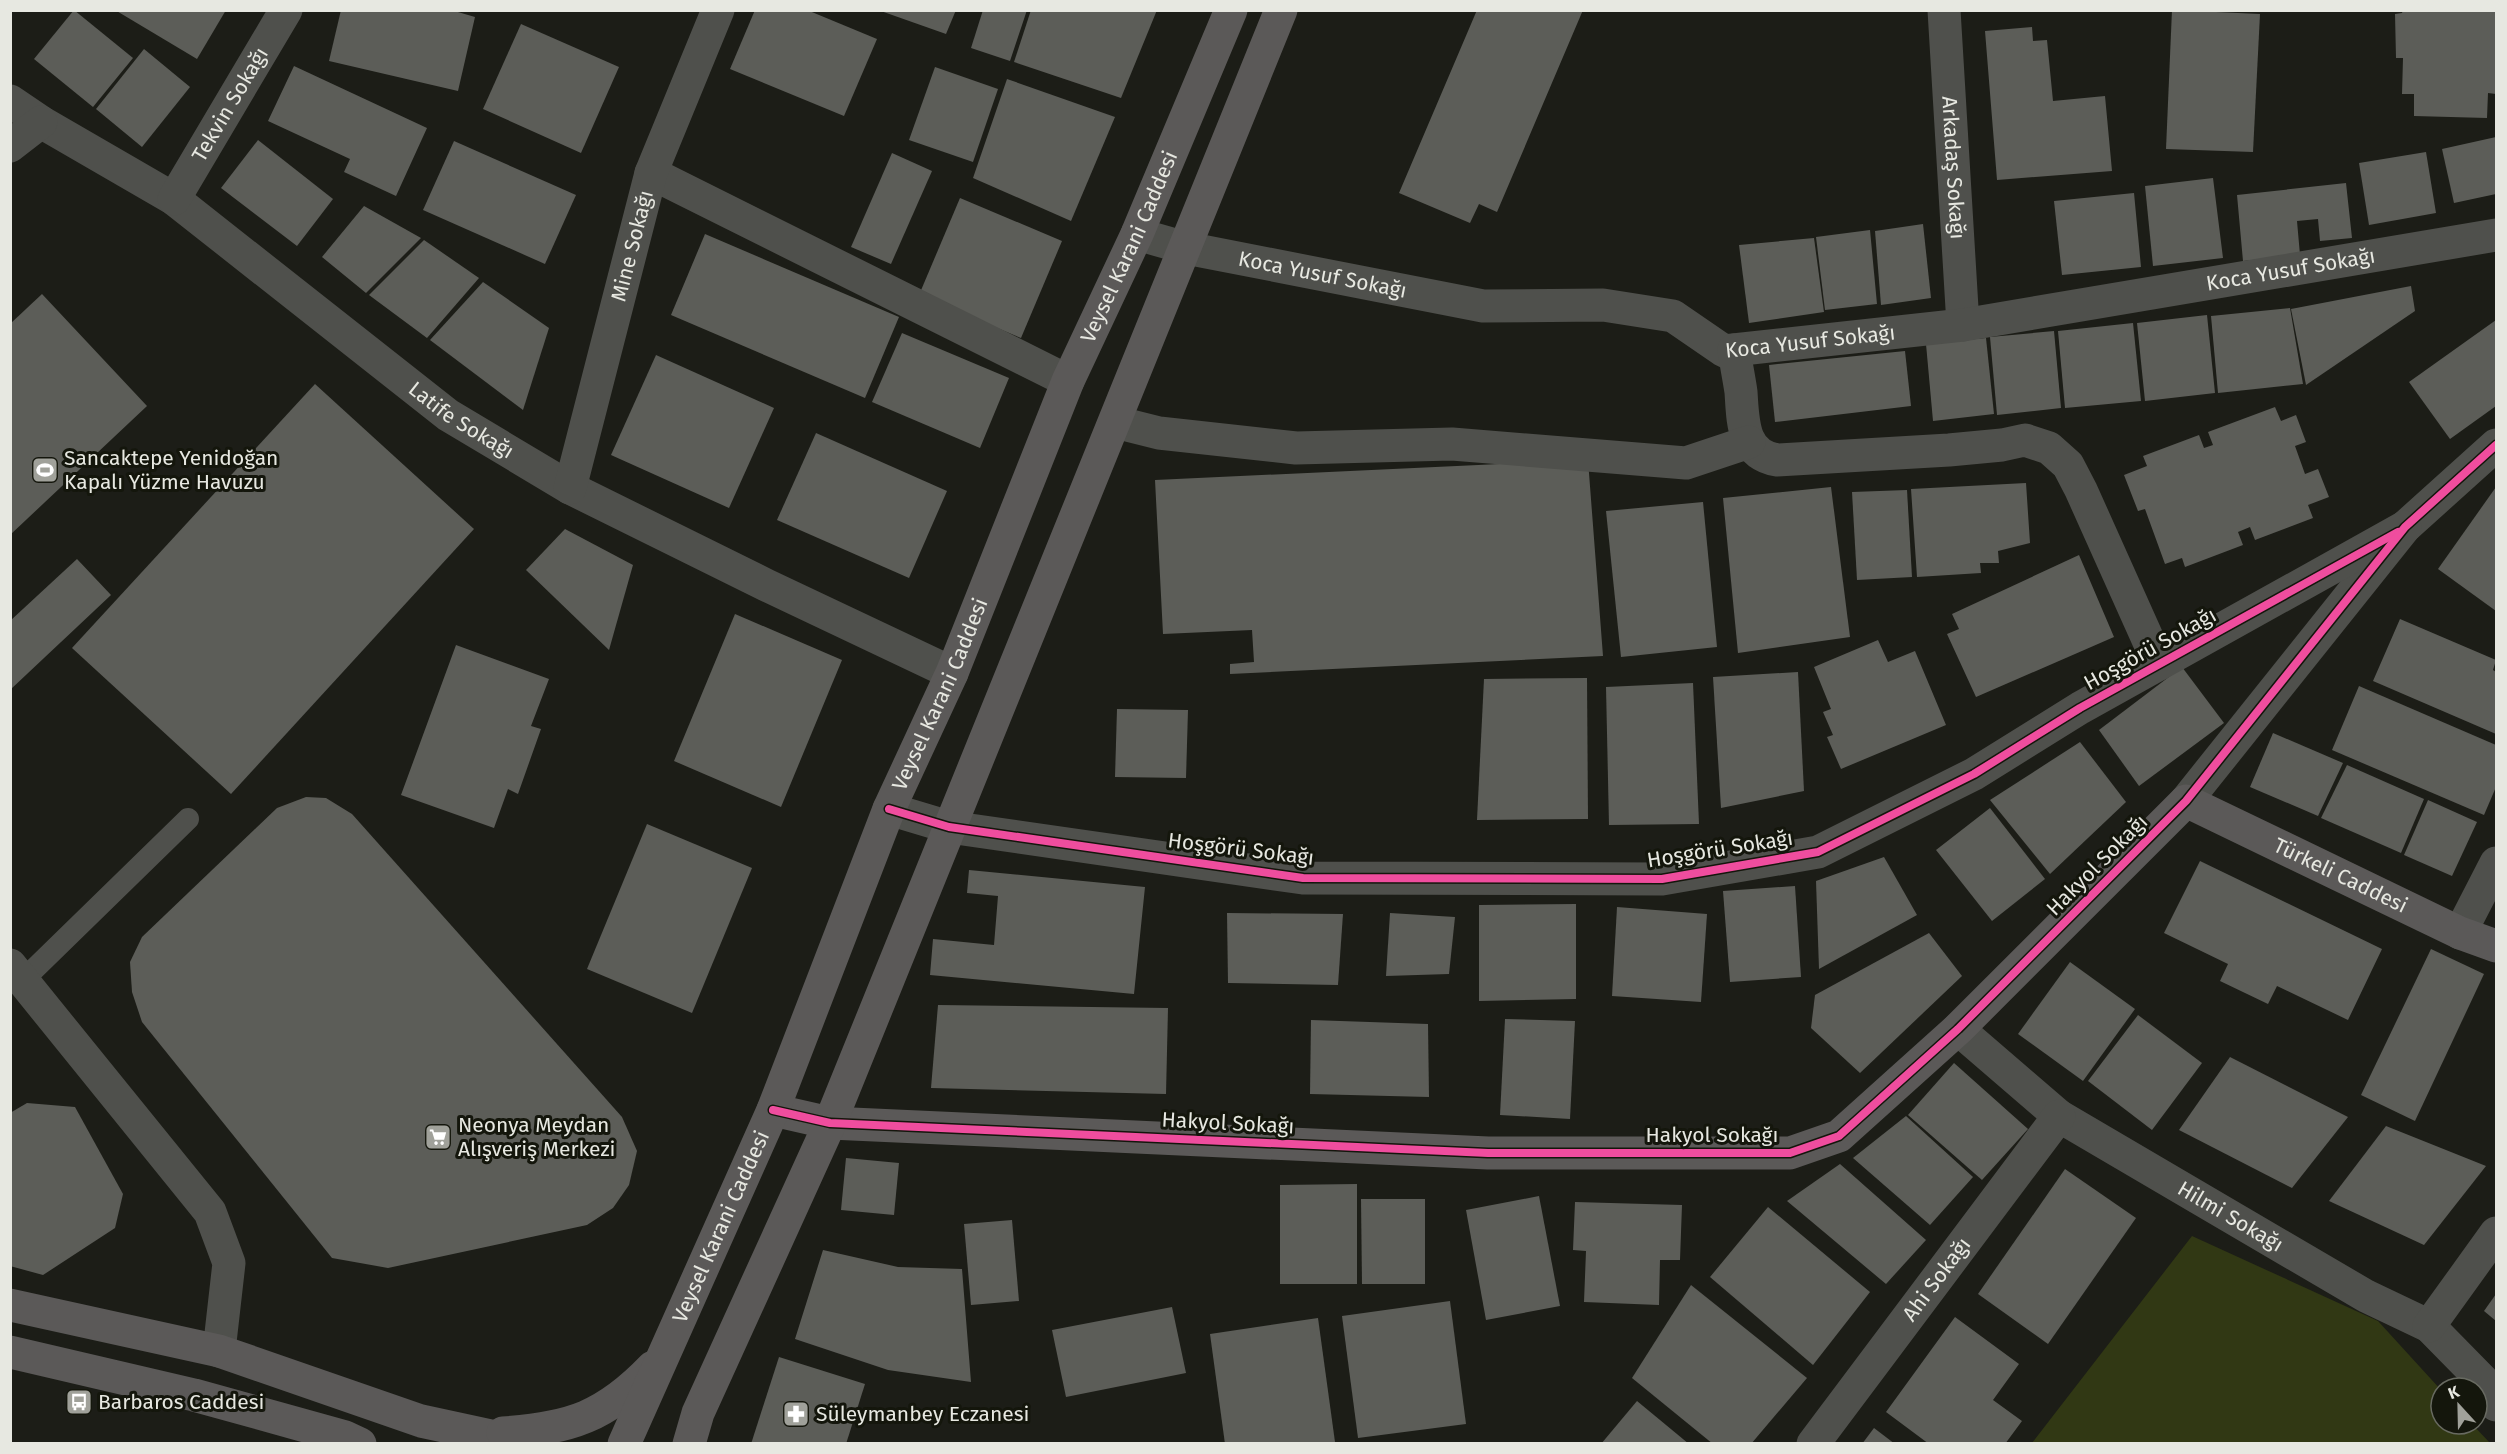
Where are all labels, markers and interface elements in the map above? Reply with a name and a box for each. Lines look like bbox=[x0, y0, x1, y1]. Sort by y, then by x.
street label: Tekvin Sokağı bbox=[186, 43, 274, 166]
street label: Arkadaş Sokağı bbox=[1936, 95, 1971, 240]
street label: Veysel Karani Caddesi bbox=[1075, 147, 1183, 347]
street label: Mine Sokağı bbox=[605, 188, 659, 304]
street label: Koca Yusuf Sokağı bbox=[2204, 243, 2377, 297]
street label: Koca Yusuf Sokağı bbox=[1236, 246, 1409, 304]
street label: Koca Yusuf Sokağı bbox=[1724, 319, 1897, 364]
street label: Latife Sokağı bbox=[403, 376, 519, 464]
place label: Sancaktepe Yenidoğan Kapalı Yüzme Havuzu bbox=[64, 445, 278, 495]
sports icon: Sancaktepe Yenidoğan Kapalı Yüzme Havuzu bbox=[30, 455, 60, 485]
street label: Veysel Karani Caddesi bbox=[886, 594, 993, 794]
street label: Hoşgörü Sokağı bbox=[2079, 602, 2221, 696]
street label: Hakyol Sokağı bbox=[2041, 809, 2153, 921]
street label: Hoşgörü Sokağı bbox=[1645, 825, 1795, 873]
street label: Hoşgörü Sokağı bbox=[1166, 827, 1316, 871]
street label: Türkeli Caddesi bbox=[2269, 832, 2412, 919]
street label: Hakyol Sokağı bbox=[1161, 1107, 1295, 1139]
place label: Neonya Meydan Alışveriş Merkezi bbox=[458, 1112, 616, 1162]
supermarket icon: Neonya Meydan Alışveriş Merkezi bbox=[423, 1122, 453, 1152]
street label: Hakyol Sokağı bbox=[1646, 1122, 1778, 1148]
street label: Veysel Karani Caddesi bbox=[667, 1127, 775, 1327]
street label: Hilmi Sokağı bbox=[2173, 1175, 2288, 1258]
street label: Ahi Sokağı bbox=[1897, 1232, 1976, 1326]
north arrow bbox=[2429, 1376, 2489, 1436]
text: K bbox=[2445, 1382, 2463, 1403]
bus stop icon: Barbaros Caddesi bbox=[64, 1387, 94, 1417]
place label: Barbaros Caddesi bbox=[98, 1389, 264, 1415]
pharmacy icon: Süleymanbey Eczanesi bbox=[781, 1399, 811, 1429]
place label: Süleymanbey Eczanesi bbox=[816, 1401, 1030, 1427]

